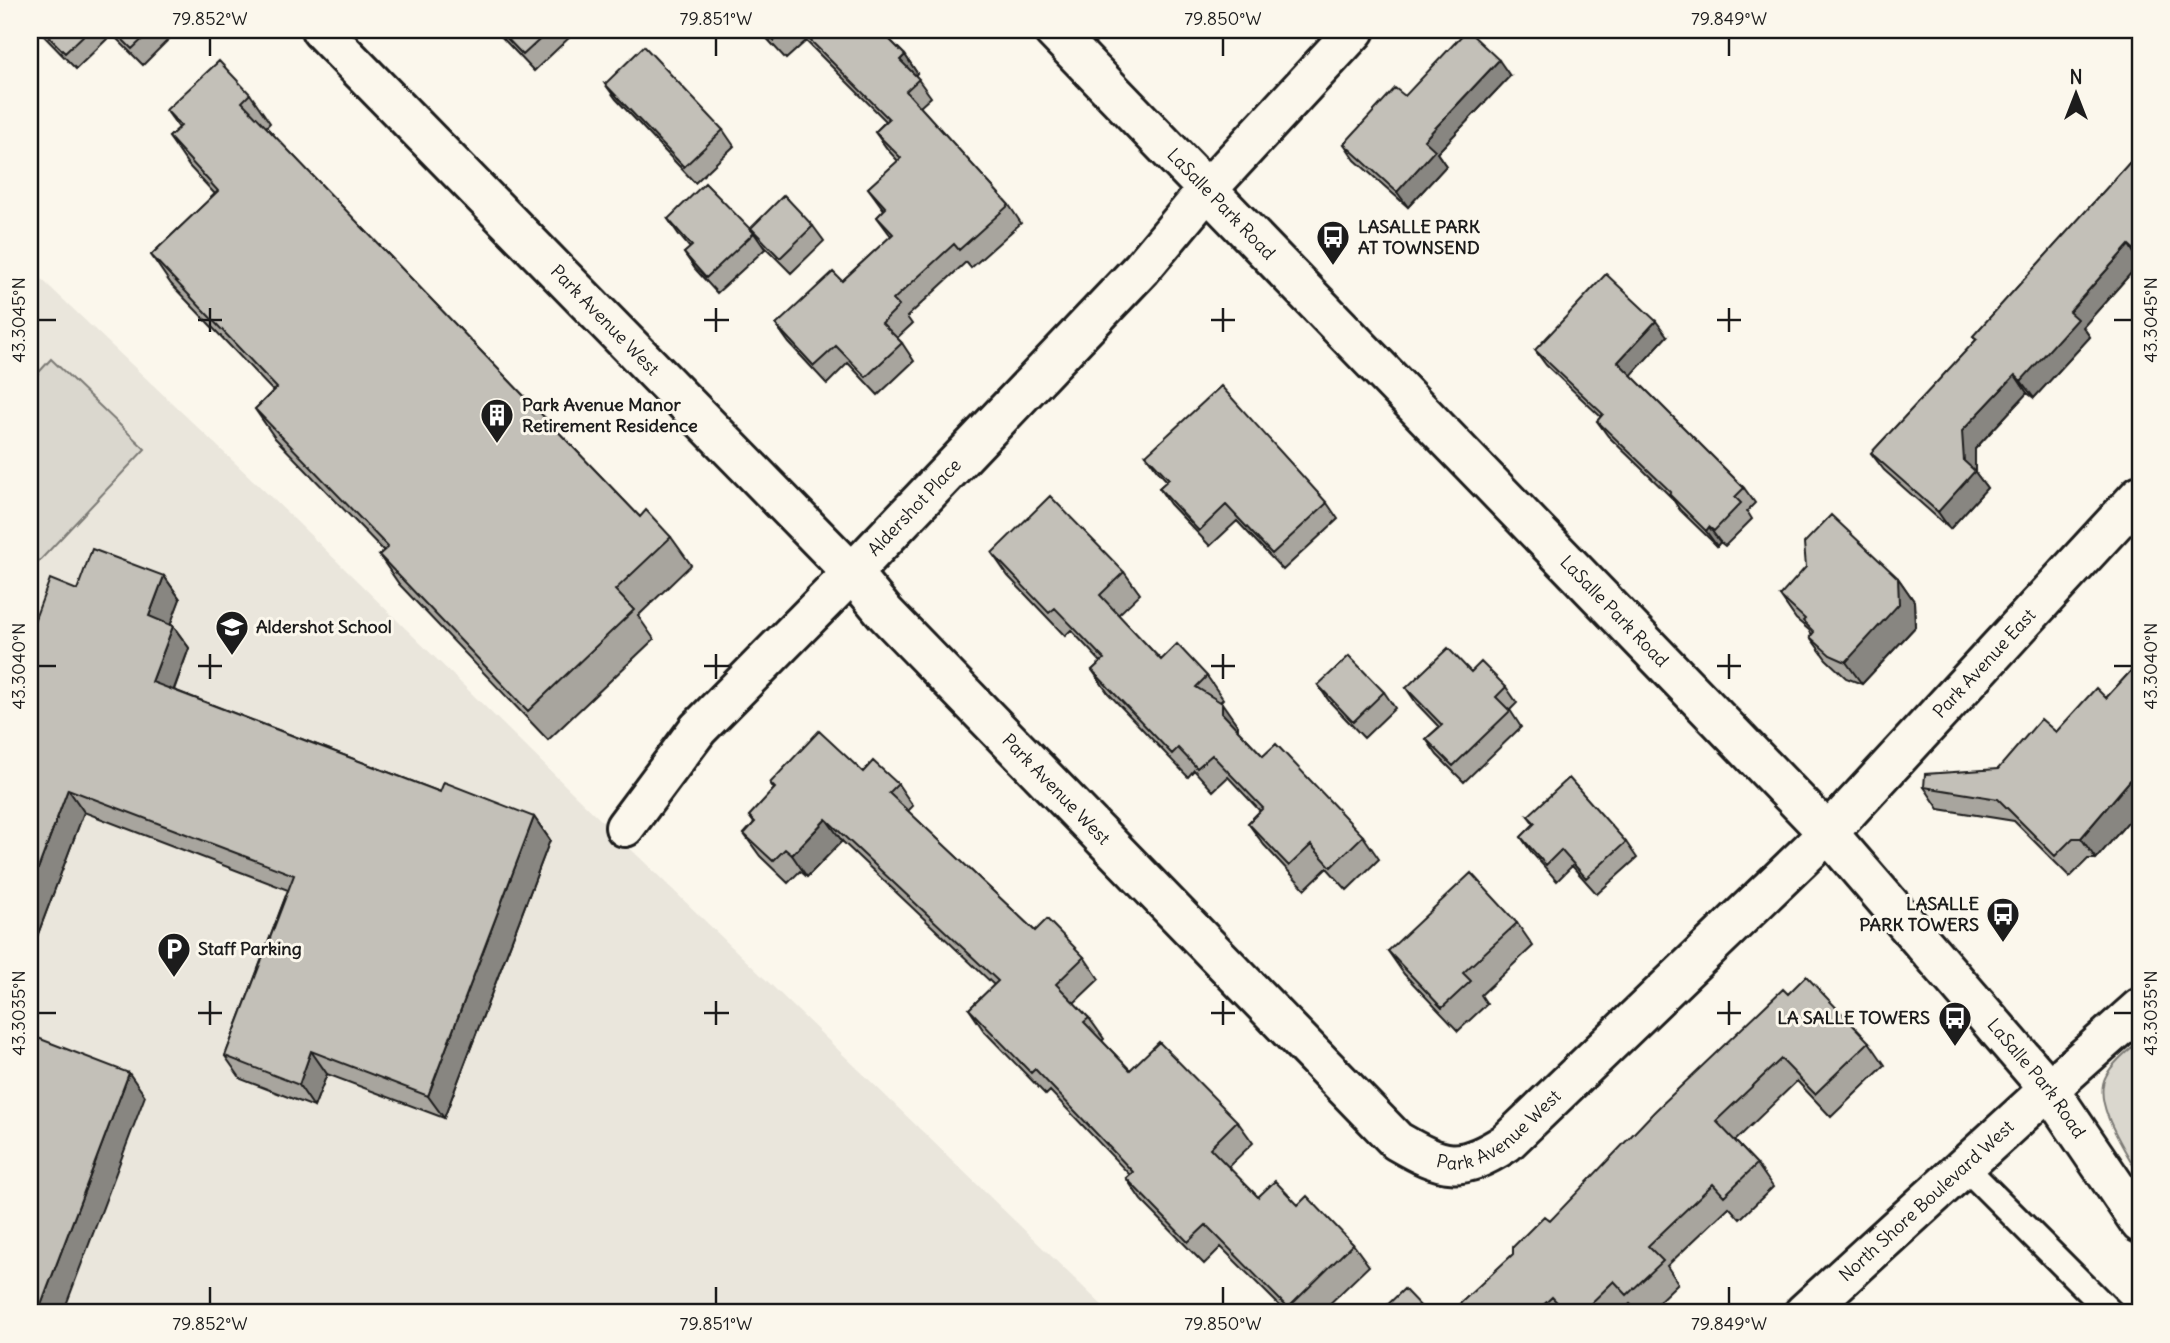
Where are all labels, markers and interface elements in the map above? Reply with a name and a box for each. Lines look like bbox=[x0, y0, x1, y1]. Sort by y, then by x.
text: 79.852°W bbox=[172, 7, 248, 30]
text: 79.851°W bbox=[680, 7, 752, 30]
text: 79.850°W bbox=[1184, 7, 1262, 30]
text: 79.849°W bbox=[1691, 7, 1767, 30]
north arrow bbox=[2040, 60, 2110, 130]
text: N bbox=[2069, 65, 2083, 89]
street label: LaSalle Park Road bbox=[1162, 143, 1281, 265]
place label: LASALLE PARK AT TOWNSEND bbox=[1358, 215, 1481, 259]
bus stop icon: LASALLE PARK AT TOWNSEND bbox=[1314, 218, 1352, 267]
street label: Park Avenue West bbox=[546, 260, 664, 380]
text: 43.3045°N bbox=[7, 277, 30, 363]
text: 43.3045°N bbox=[2139, 277, 2162, 363]
place label: Park Avenue Manor Retirement Residence bbox=[522, 393, 698, 437]
building icon: Park Avenue Manor Retirement Residence bbox=[478, 396, 516, 445]
street label: Aldershot Place bbox=[862, 454, 966, 560]
street label: LaSalle Park Road bbox=[1555, 550, 1674, 672]
street label: Park Avenue East bbox=[1928, 603, 2040, 723]
school or university icon: Aldershot School bbox=[213, 608, 251, 657]
place label: Aldershot School bbox=[256, 615, 392, 638]
text: 43.3040°N bbox=[7, 622, 30, 710]
text: 43.3040°N bbox=[2139, 622, 2162, 710]
street label: Park Avenue West bbox=[997, 729, 1115, 849]
place label: LASALLE PARK TOWERS bbox=[1859, 892, 1979, 936]
bus stop icon: LASALLE PARK TOWERS bbox=[1984, 895, 2022, 944]
parking icon: Staff Parking bbox=[155, 930, 193, 979]
place label: Staff Parking bbox=[198, 937, 302, 960]
text: 43.3035°N bbox=[7, 970, 30, 1056]
text: 43.3035°N bbox=[2139, 970, 2162, 1056]
bus stop icon: LA SALLE TOWERS bbox=[1936, 999, 1974, 1048]
place label: LA SALLE TOWERS bbox=[1777, 1006, 1930, 1029]
street label: LaSalle Park Road bbox=[1982, 1014, 2091, 1143]
street label: Park Avenue West bbox=[1434, 1085, 1565, 1175]
street label: North Shore Boulevard West bbox=[1834, 1115, 2018, 1286]
text: 79.852°W bbox=[172, 1312, 248, 1335]
text: 79.851°W bbox=[680, 1312, 752, 1335]
text: 79.850°W bbox=[1184, 1312, 1262, 1335]
text: 79.849°W bbox=[1691, 1312, 1767, 1335]

